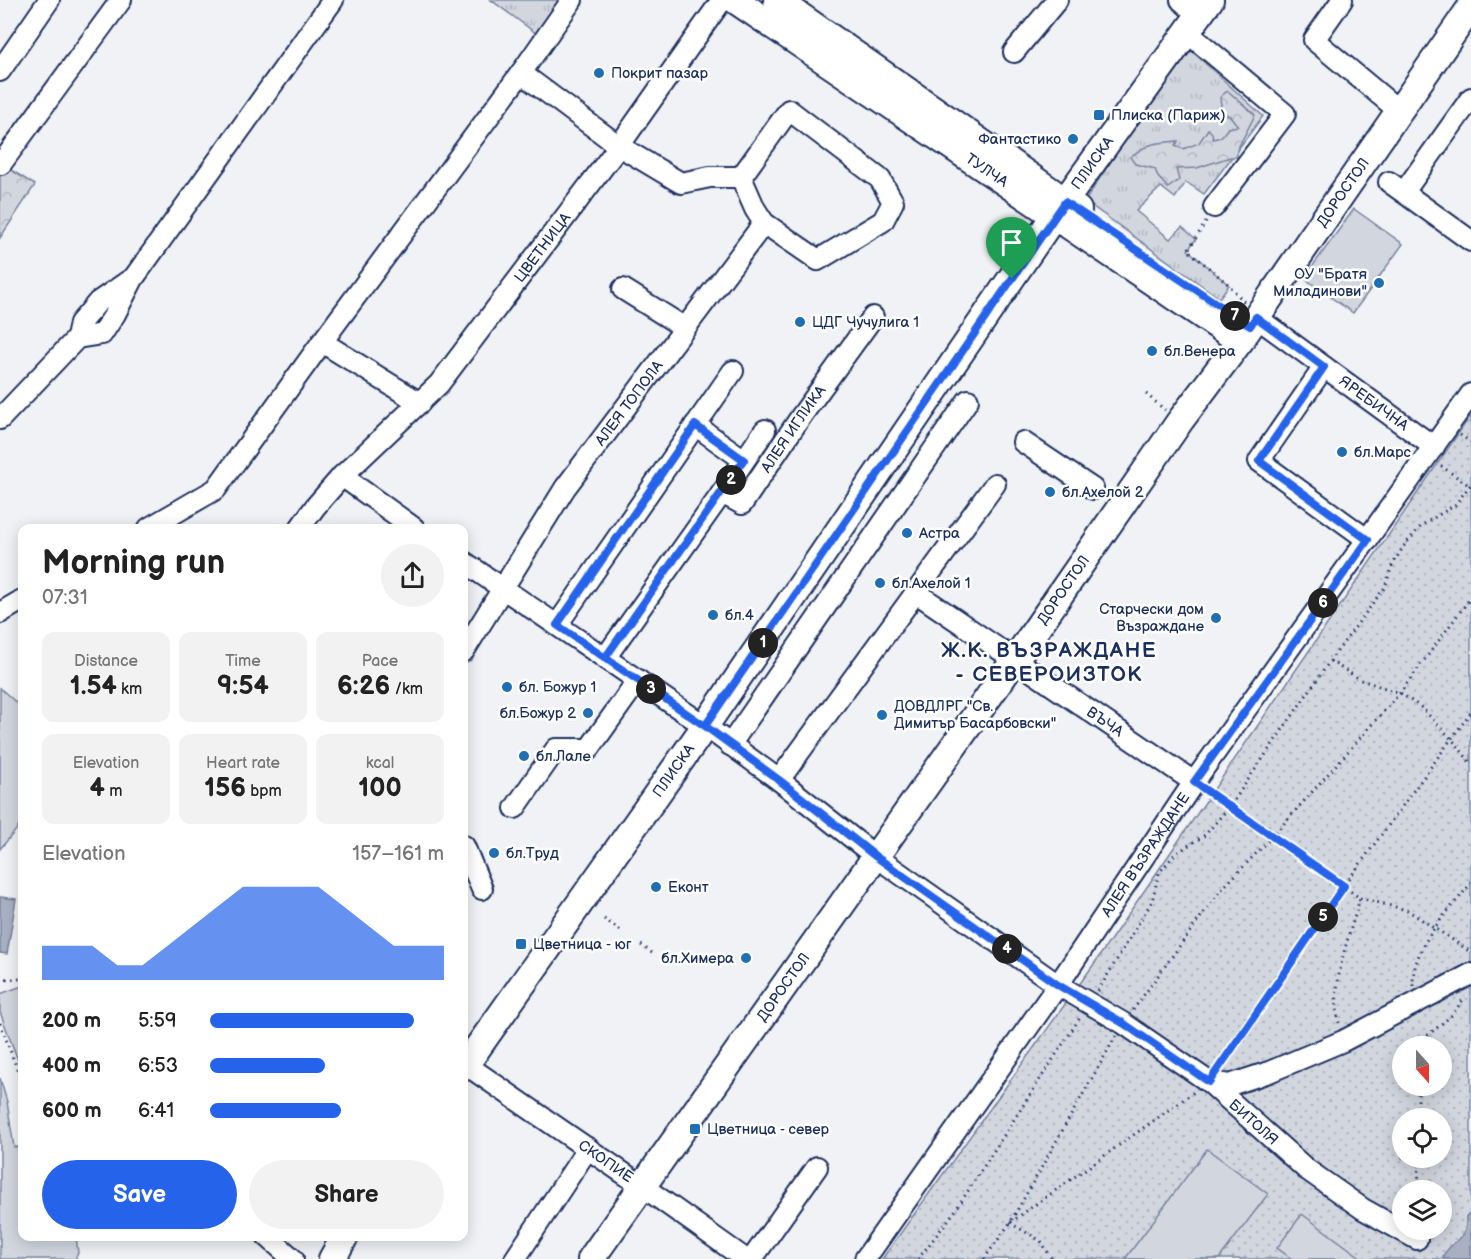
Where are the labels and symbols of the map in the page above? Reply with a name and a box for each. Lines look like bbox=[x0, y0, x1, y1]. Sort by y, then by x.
place label: Покрит пазар bbox=[611, 64, 709, 83]
marker: Покрит пазар bbox=[592, 66, 606, 80]
place label: Плиска (Париж) bbox=[1111, 106, 1225, 125]
marker: Плиска (Париж) bbox=[1092, 108, 1106, 122]
place label: Фантастико bbox=[978, 130, 1061, 149]
marker: Фантастико bbox=[1066, 132, 1080, 146]
street label: ПЛИСКА bbox=[1067, 132, 1118, 193]
street label: ТУЛЧА bbox=[962, 149, 1013, 192]
street label: ДОРОСТОЛ bbox=[1312, 154, 1373, 231]
street label: ЦВЕТНИЦА bbox=[510, 208, 575, 286]
pin bbox=[986, 217, 1037, 279]
place label: ОУ "Братя Миладинови" bbox=[1273, 265, 1367, 301]
marker: ОУ "Братя Миладинови" bbox=[1372, 276, 1386, 290]
pin: 7 bbox=[1220, 301, 1250, 331]
place label: ЦДГ Чучулига 1 bbox=[812, 313, 919, 332]
marker: ЦДГ Чучулига 1 bbox=[793, 315, 807, 329]
place label: бл.Венера bbox=[1164, 342, 1236, 361]
marker: бл.Венера bbox=[1145, 344, 1159, 358]
street label: АЛЕЯ ТОПОЛА bbox=[590, 356, 668, 450]
street label: ЯРЕБИЧНА bbox=[1335, 371, 1413, 435]
street label: АЛЕЯ ИГЛИКА bbox=[756, 381, 830, 477]
place label: бл.Марс bbox=[1354, 443, 1412, 462]
marker: бл.Марс bbox=[1335, 445, 1349, 459]
pin: 2 bbox=[716, 465, 746, 495]
place label: бл.Ахелой 2 bbox=[1062, 483, 1144, 502]
marker: бл.Ахелой 2 bbox=[1043, 485, 1057, 499]
place label: Астра bbox=[918, 524, 960, 543]
marker: Астра bbox=[900, 526, 914, 540]
street label: ДОРОСТОЛ bbox=[1033, 552, 1094, 628]
place label: бл.Ахелой 1 bbox=[892, 574, 971, 593]
marker: бл.Ахелой 1 bbox=[873, 576, 887, 590]
pin: 6 bbox=[1308, 588, 1338, 618]
place label: Старчески дом Възраждане bbox=[1099, 600, 1204, 636]
place label: бл.4 bbox=[725, 606, 754, 625]
marker: бл.4 bbox=[706, 608, 720, 622]
marker: Старчески дом Възраждане bbox=[1209, 611, 1223, 625]
pin: 1 bbox=[748, 628, 778, 658]
district label: Ж.К. ВЪЗРАЖДАНЕ - СЕВЕРОИЗТОК bbox=[941, 638, 1157, 687]
pin: 3 bbox=[636, 674, 666, 704]
place label: бл. Божур 1 bbox=[519, 678, 596, 697]
marker: бл. Божур 1 bbox=[500, 680, 514, 694]
place label: ДОВДЛРГ "Св. Димитър Басарбовски" bbox=[894, 697, 1056, 733]
street label: ВЪЧА bbox=[1083, 702, 1128, 741]
place label: бл.Божур 2 bbox=[500, 704, 576, 723]
marker: бл.Божур 2 bbox=[581, 706, 595, 720]
marker: ДОВДЛРГ "Св. Димитър Басарбовски" bbox=[875, 708, 889, 722]
street label: ПЛИСКА bbox=[648, 740, 699, 801]
place label: бл.Лале bbox=[536, 747, 591, 766]
marker: бл.Лале bbox=[517, 749, 531, 763]
street label: АЛЕЯ ВЪЗРАЖДАНЕ bbox=[1096, 789, 1194, 921]
place label: бл.Труд bbox=[506, 844, 559, 863]
marker: бл.Труд bbox=[487, 846, 501, 860]
place label: Еконт bbox=[668, 878, 709, 897]
marker: Еконт bbox=[649, 880, 663, 894]
pin: 5 bbox=[1308, 902, 1338, 932]
pin: 4 bbox=[992, 934, 1022, 964]
place label: Цветница - юг bbox=[533, 935, 632, 954]
marker: Цветница - юг bbox=[514, 937, 528, 951]
place label: бл.Химера bbox=[661, 949, 734, 968]
street label: ДОРОСТОЛ bbox=[753, 949, 814, 1025]
marker: бл.Химера bbox=[739, 951, 753, 965]
north arrow bbox=[1392, 1036, 1452, 1096]
street label: БИТОЛЯ bbox=[1225, 1095, 1282, 1149]
place label: Цветница - север bbox=[707, 1120, 830, 1139]
marker: Цветница - север bbox=[688, 1122, 702, 1136]
street label: СКОПИЕ bbox=[575, 1135, 637, 1187]

